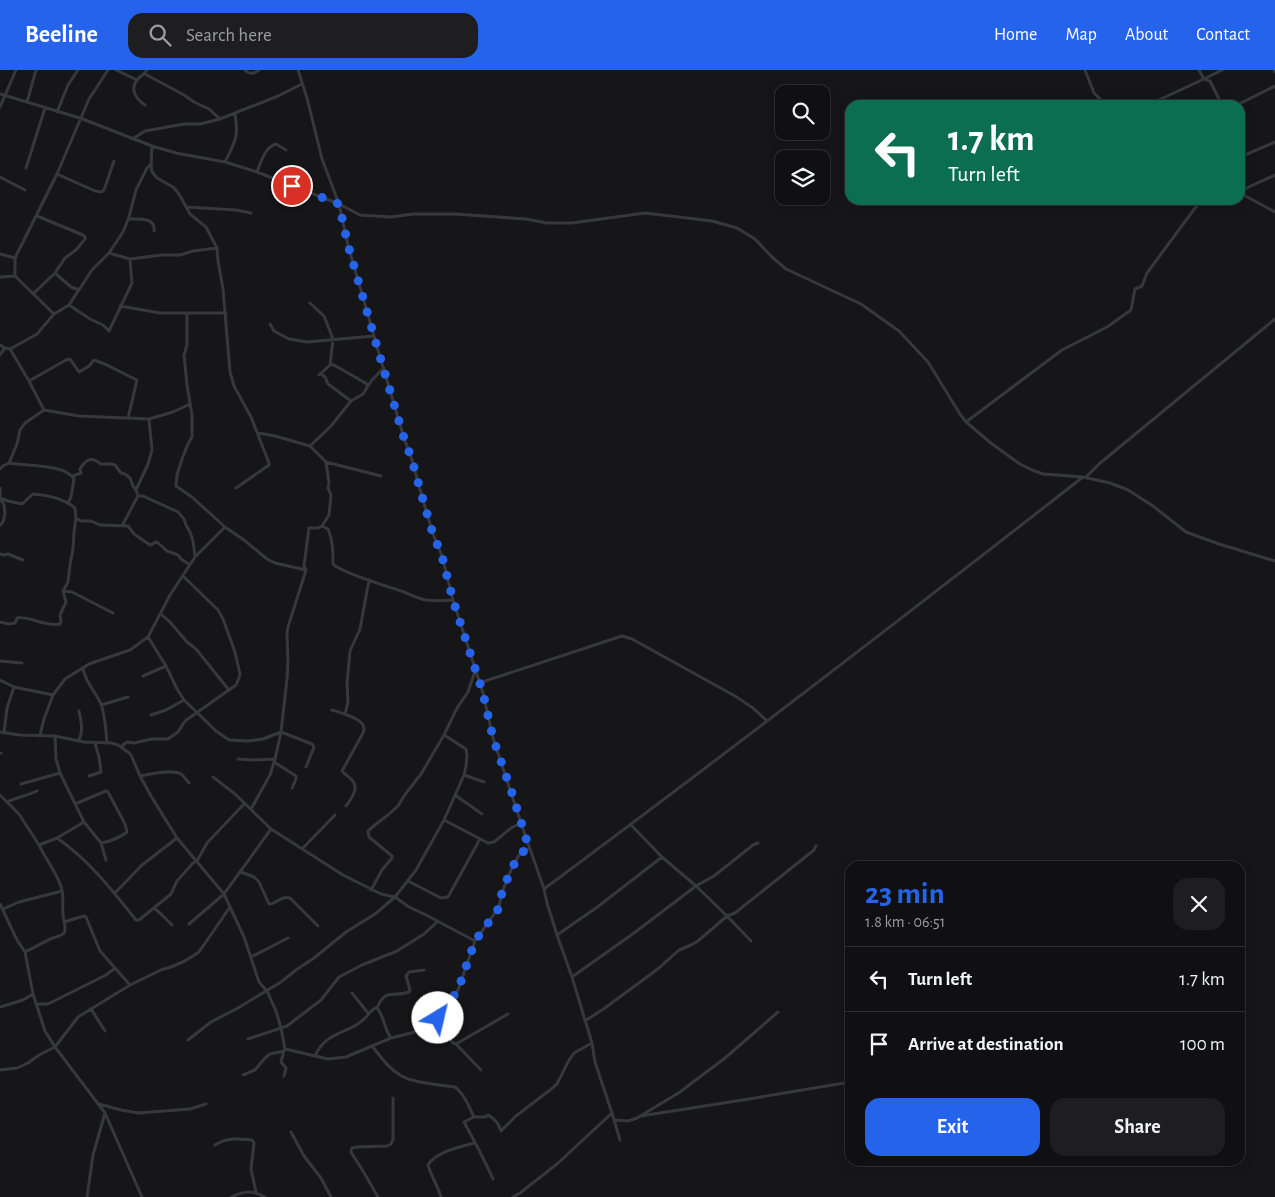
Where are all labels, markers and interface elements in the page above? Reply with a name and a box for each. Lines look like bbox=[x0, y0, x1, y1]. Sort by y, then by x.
search box bbox=[128, 13, 478, 58]
icon: search bbox=[146, 21, 174, 49]
text: Beeline bbox=[25, 23, 98, 47]
text: Search here bbox=[186, 26, 272, 45]
text: Home bbox=[994, 26, 1037, 44]
text: Map bbox=[1065, 26, 1097, 44]
text: About bbox=[1125, 26, 1168, 44]
text: Contact bbox=[1196, 26, 1250, 44]
map controls bbox=[775, 85, 830, 205]
button: search bbox=[775, 85, 830, 140]
icon: left bbox=[865, 120, 930, 185]
text: 1.7 km bbox=[948, 122, 1035, 157]
button: layers bbox=[775, 150, 830, 205]
text: Turn left bbox=[948, 163, 1020, 185]
pin bbox=[271, 165, 313, 207]
icon: arrive bbox=[278, 172, 306, 200]
button: close bbox=[1173, 878, 1225, 930]
text: 23 min bbox=[865, 879, 945, 909]
text: 1.8 km · 06:51 bbox=[865, 914, 945, 930]
icon: left bbox=[865, 965, 893, 993]
text: Turn left bbox=[908, 970, 972, 989]
text: 1.7 km bbox=[1179, 970, 1225, 989]
position arrow bbox=[411, 991, 463, 1043]
icon: arrive bbox=[865, 1030, 893, 1058]
text: Arrive at destination bbox=[908, 1035, 1064, 1054]
text: 100 m bbox=[1180, 1035, 1225, 1054]
button: Exit bbox=[865, 1098, 1040, 1156]
button: Share bbox=[1050, 1098, 1225, 1156]

